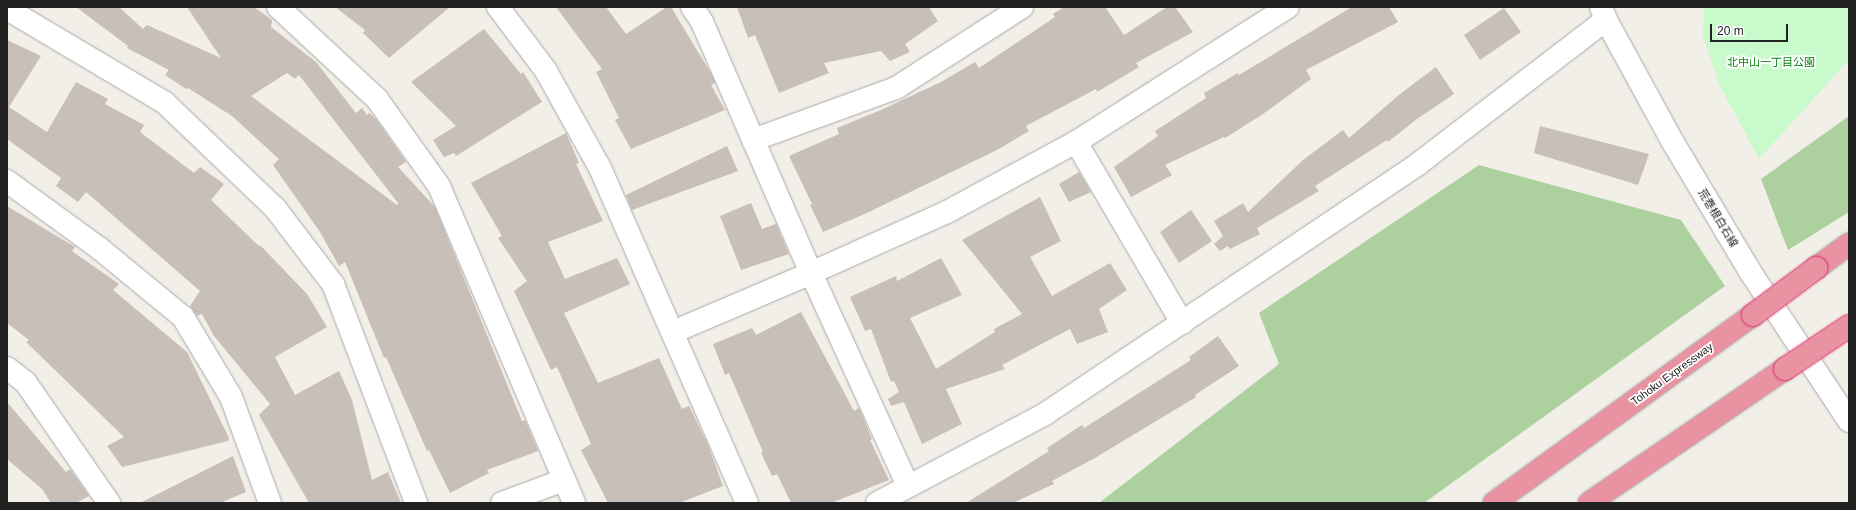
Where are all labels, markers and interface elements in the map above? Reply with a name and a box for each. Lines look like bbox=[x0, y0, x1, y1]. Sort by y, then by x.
scale bar bbox=[1712, 16, 1790, 42]
text: 20 m bbox=[1717, 24, 1744, 38]
park label: 北中山一丁目公園 bbox=[1727, 55, 1815, 69]
street label: 荒巻根白石線 bbox=[1695, 186, 1741, 250]
street label: Tohoku Expressway bbox=[1629, 340, 1715, 408]

